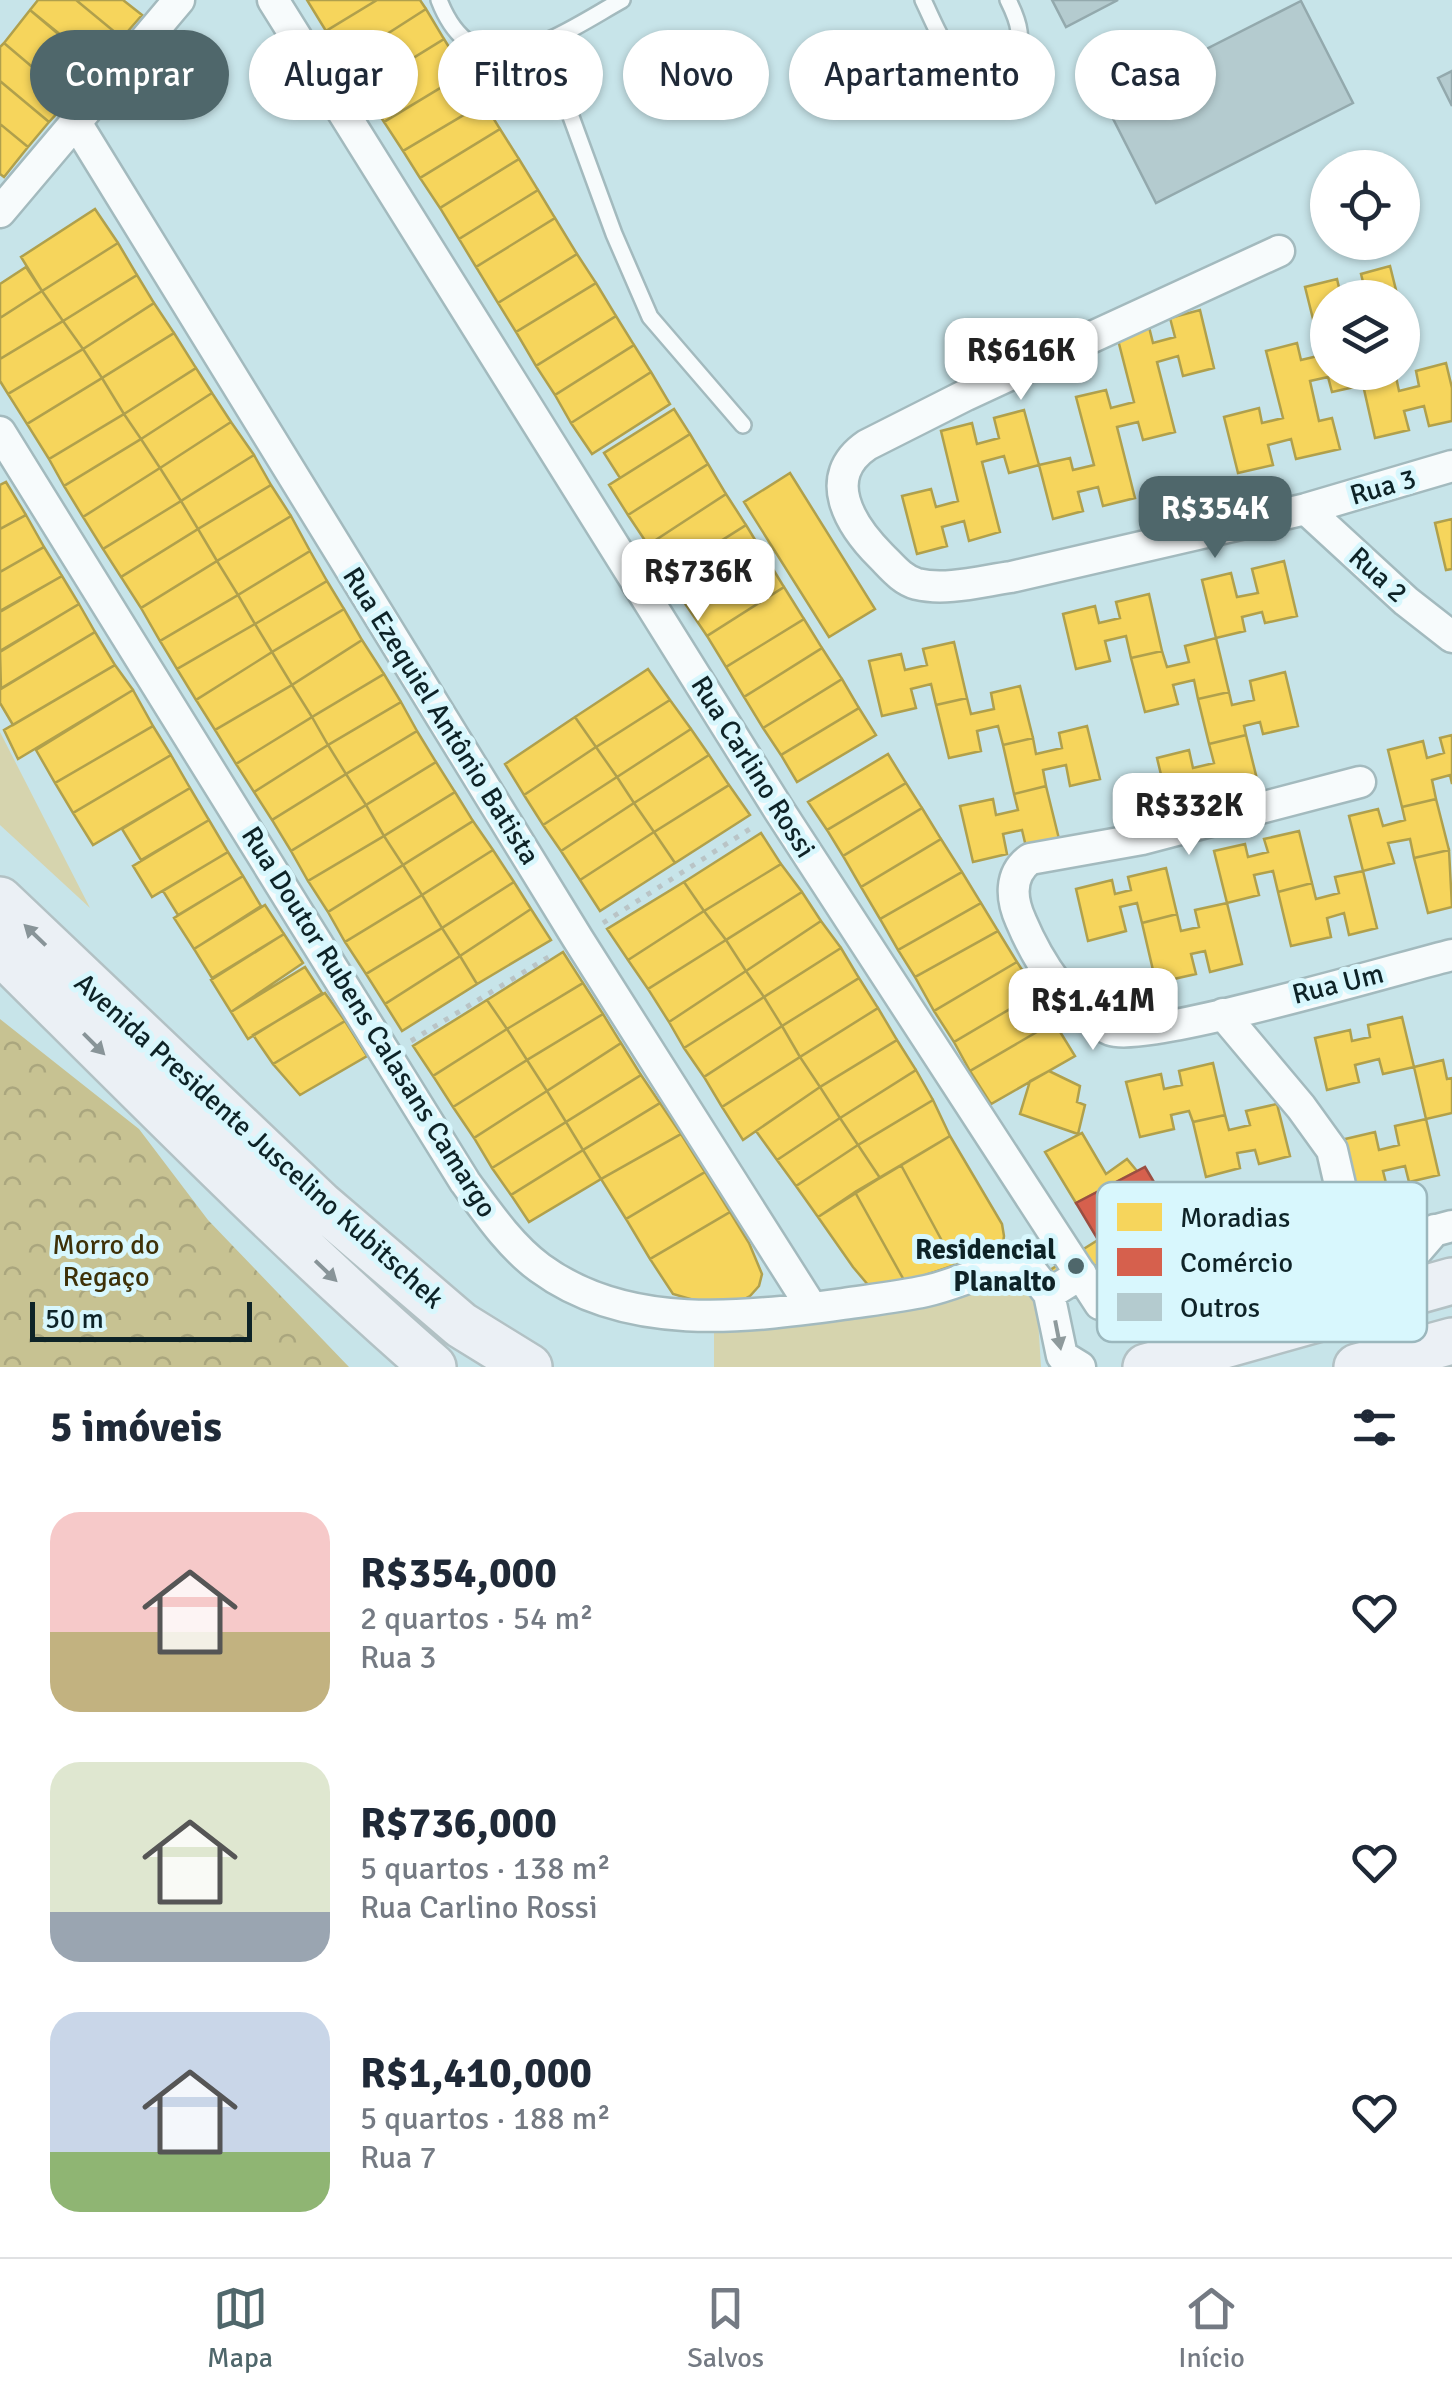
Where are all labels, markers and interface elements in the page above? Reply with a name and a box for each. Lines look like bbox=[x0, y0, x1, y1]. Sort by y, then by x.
chip: Comprar bbox=[30, 30, 229, 120]
chip: Alugar bbox=[249, 30, 418, 120]
chip: Filtros bbox=[438, 30, 603, 120]
chip: Novo bbox=[623, 30, 769, 120]
chip: Apartamento bbox=[789, 30, 1055, 120]
chip: Casa bbox=[1075, 30, 1216, 120]
map controls bbox=[1310, 150, 1420, 390]
button: locate bbox=[1310, 150, 1420, 260]
button: layers bbox=[1310, 280, 1420, 390]
pin: R$616K bbox=[940, 318, 1102, 403]
text: R$616K bbox=[967, 331, 1075, 370]
street label: Rua 3 bbox=[1346, 461, 1420, 513]
pin: R$354K bbox=[1134, 476, 1296, 561]
text: R$354K bbox=[1161, 489, 1269, 528]
pin: R$736K bbox=[617, 539, 779, 624]
street label: Rua 2 bbox=[1342, 540, 1414, 610]
text: R$736K bbox=[644, 552, 752, 591]
street label: Rua Ezequiel Antônio Batista bbox=[335, 561, 547, 871]
street label: Rua Carlino Rossi bbox=[683, 670, 823, 864]
pin: R$332K bbox=[1108, 773, 1270, 858]
text: R$332K bbox=[1135, 786, 1243, 825]
street label: Rua Doutor Rubens Calasans Camargo bbox=[234, 820, 504, 1224]
one-way arrow bbox=[24, 924, 48, 947]
street label: Rua Um bbox=[1289, 956, 1387, 1012]
street label: Avenida Presidente Juscelino Kubitschek bbox=[67, 966, 451, 1316]
pin: R$1.41M bbox=[1001, 968, 1185, 1053]
text: R$1.41M bbox=[1031, 981, 1155, 1020]
one-way arrow bbox=[81, 1032, 105, 1055]
legend bbox=[1097, 1182, 1427, 1342]
text: Moradias bbox=[1180, 1201, 1290, 1235]
park label: Morro do Regaço bbox=[52, 1228, 160, 1294]
place label: Residencial Planalto bbox=[915, 1233, 1056, 1299]
text: Comércio bbox=[1180, 1246, 1293, 1280]
marker: Residencial Planalto bbox=[1065, 1255, 1087, 1277]
one-way arrow bbox=[314, 1259, 338, 1282]
text: Outros bbox=[1180, 1291, 1260, 1325]
scale bar bbox=[30, 1297, 252, 1342]
text: 50 m bbox=[45, 1302, 104, 1336]
one-way arrow bbox=[1050, 1320, 1066, 1351]
icon: filters bbox=[1347, 1400, 1402, 1455]
text: 5 imóveis bbox=[50, 1402, 222, 1453]
text: R$354,000 bbox=[360, 1548, 557, 1599]
icon: home bbox=[130, 1552, 250, 1672]
icon: heart bbox=[1347, 1585, 1402, 1640]
text: 2 quartos · 54 m² bbox=[360, 1599, 593, 1638]
text: Rua 3 bbox=[360, 1638, 437, 1677]
text: R$736,000 bbox=[360, 1798, 557, 1849]
icon: home bbox=[130, 1802, 250, 1922]
icon: heart bbox=[1347, 1835, 1402, 1890]
text: 5 quartos · 138 m² bbox=[360, 1849, 611, 1888]
text: Rua Carlino Rossi bbox=[360, 1888, 598, 1927]
text: R$1,410,000 bbox=[360, 2048, 592, 2099]
icon: home bbox=[130, 2052, 250, 2172]
icon: heart bbox=[1347, 2085, 1402, 2140]
text: 5 quartos · 188 m² bbox=[360, 2099, 611, 2138]
text: Rua 7 bbox=[360, 2138, 437, 2177]
tab: Mapa bbox=[207, 2281, 273, 2375]
tab: Salvos bbox=[687, 2281, 764, 2375]
tab: Início bbox=[1178, 2281, 1245, 2375]

